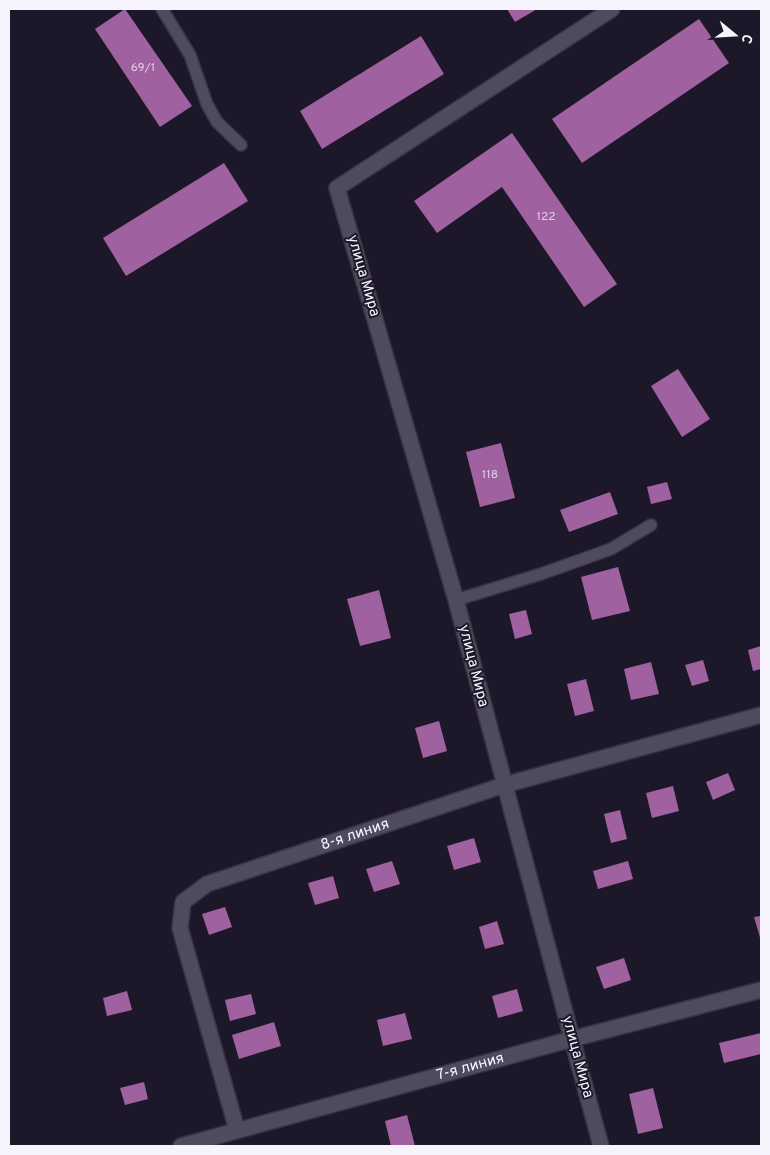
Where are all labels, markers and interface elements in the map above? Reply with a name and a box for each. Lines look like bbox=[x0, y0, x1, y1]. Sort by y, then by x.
north arrow bbox=[710, 10, 760, 60]
text: С bbox=[736, 32, 755, 45]
house number: 69/1 bbox=[131, 60, 155, 76]
house number: 122 bbox=[536, 209, 556, 225]
street label: улица Мира bbox=[342, 233, 384, 319]
house number: 118 bbox=[482, 467, 498, 483]
street label: улица Мира bbox=[454, 623, 492, 709]
street label: 8-я линия bbox=[318, 814, 392, 855]
street label: улица Мира bbox=[557, 1014, 597, 1100]
street label: 7-я линия bbox=[435, 1049, 506, 1085]

